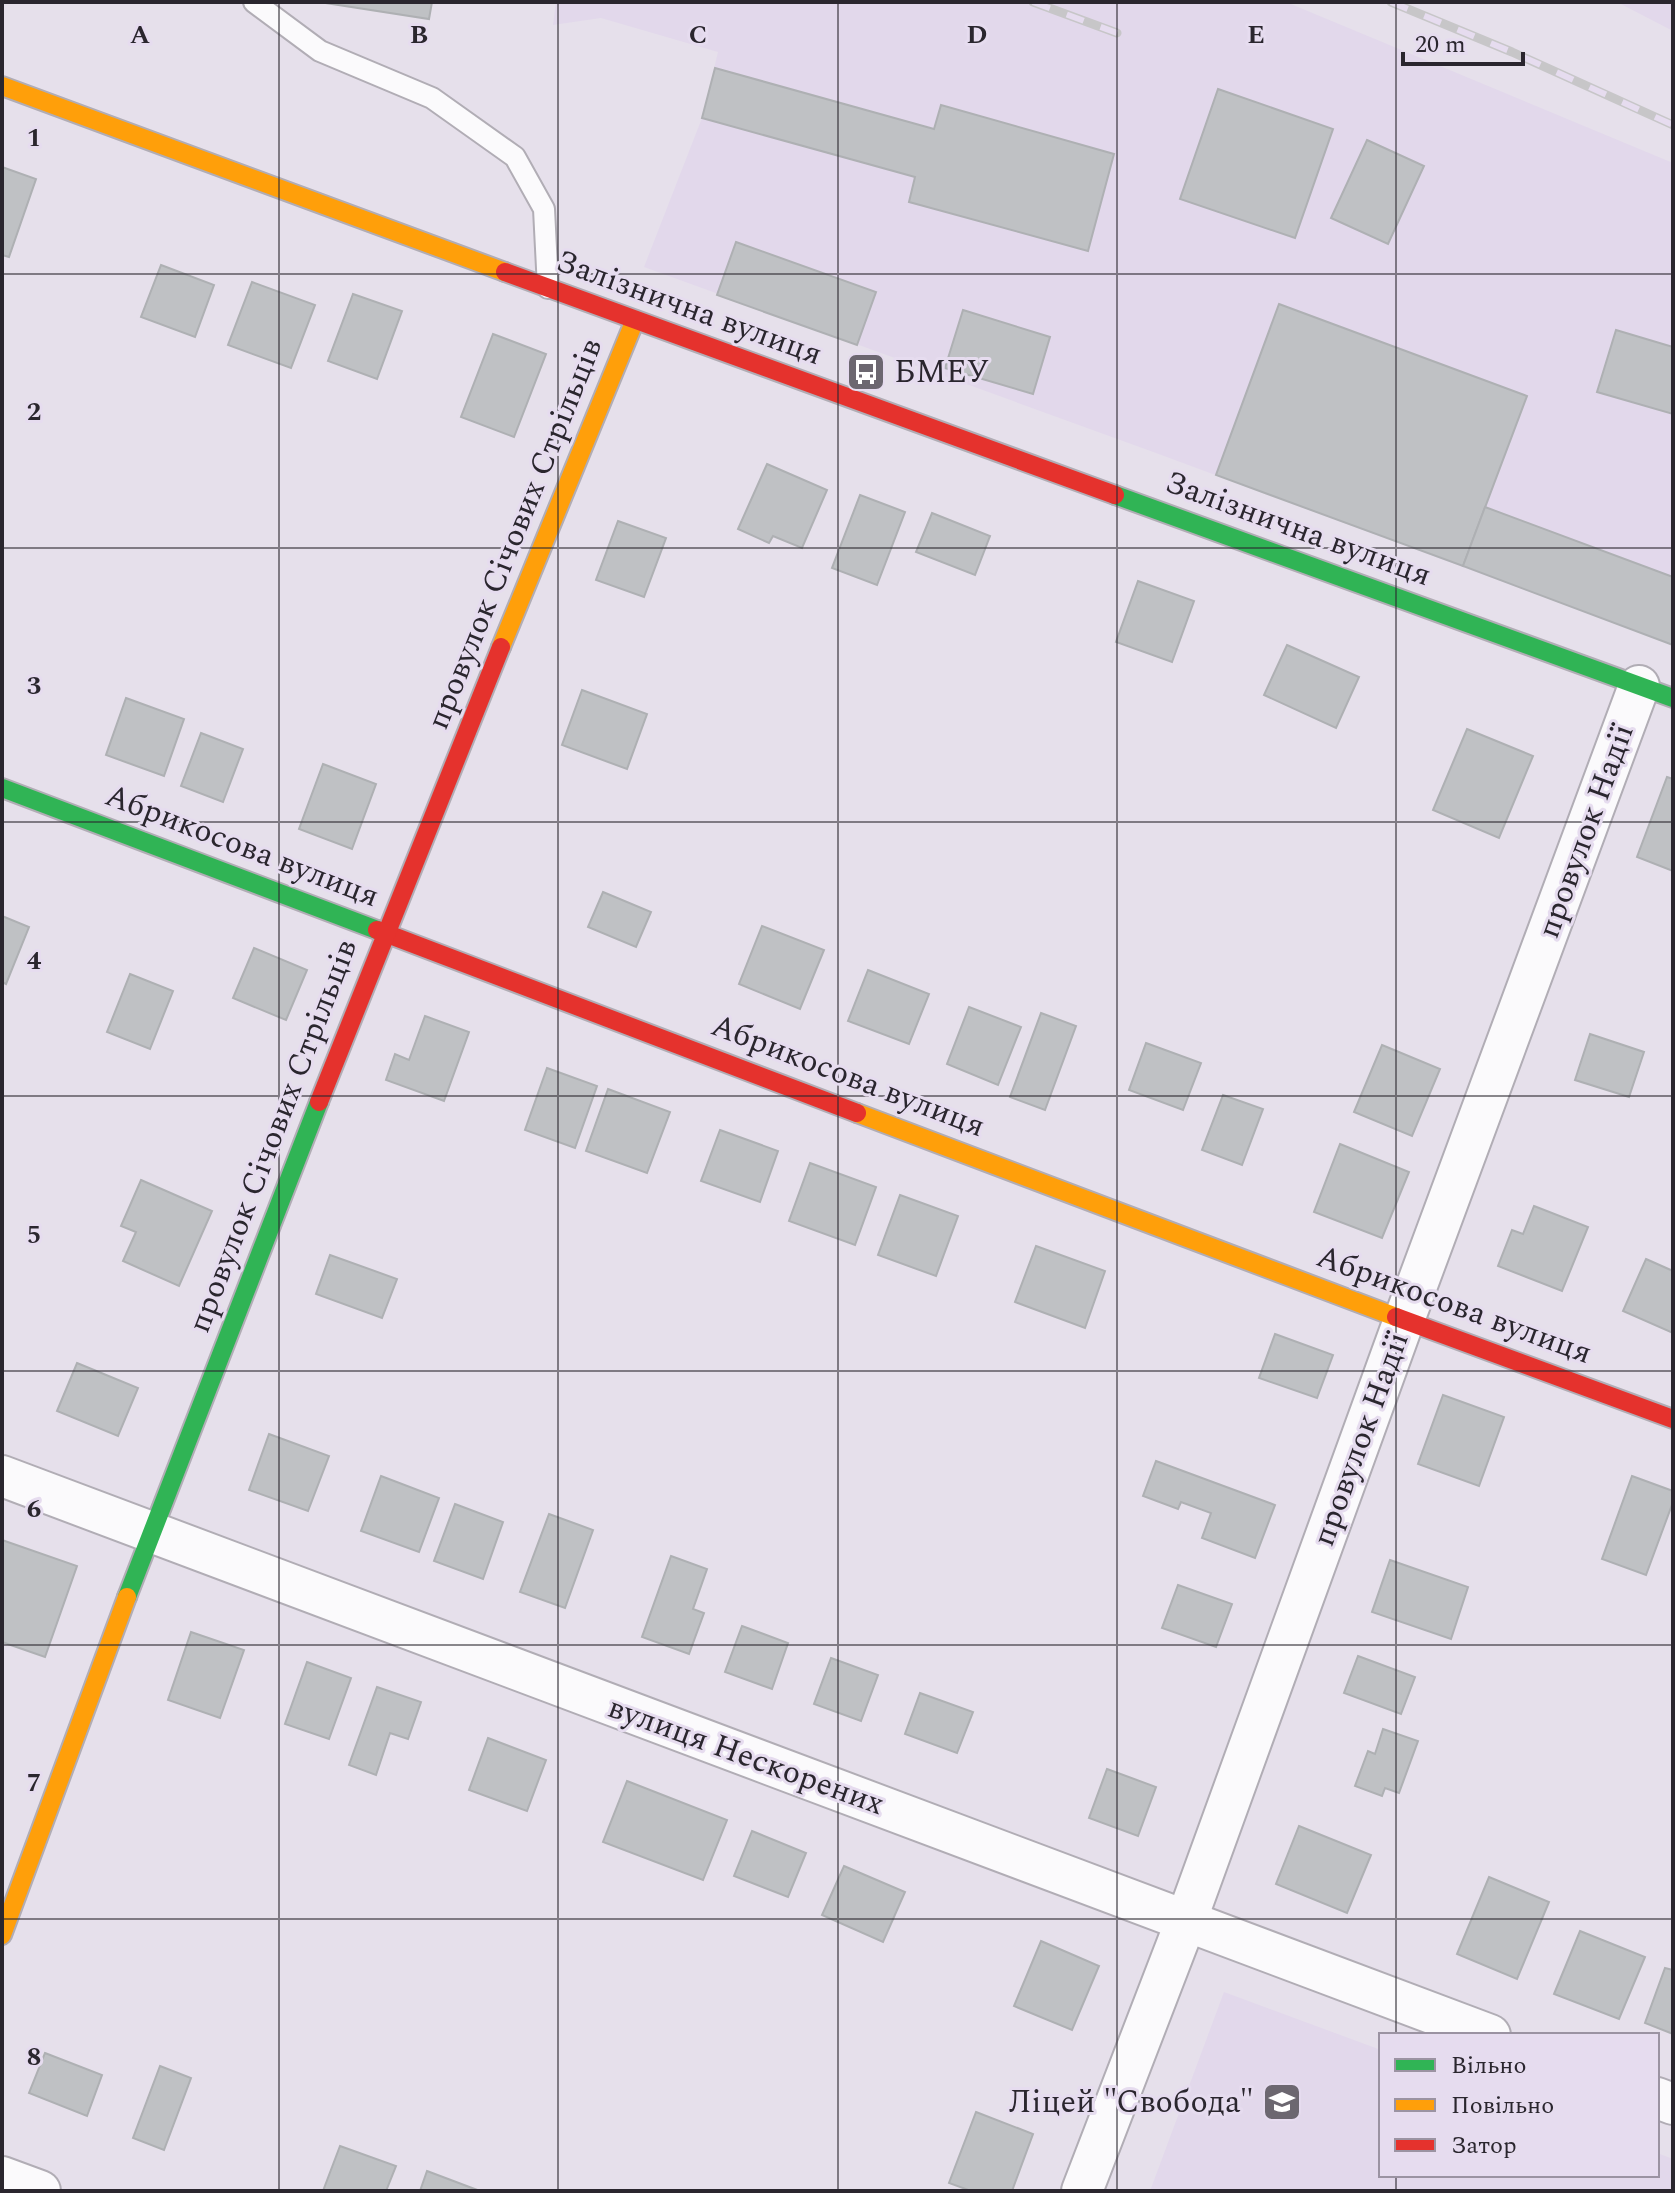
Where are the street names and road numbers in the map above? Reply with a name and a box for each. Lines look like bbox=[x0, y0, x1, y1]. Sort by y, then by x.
street label: Залізнична вулиця bbox=[549, 237, 829, 379]
street label: провулок Січових Стрільців bbox=[414, 331, 616, 737]
street label: Залізнична вулиця bbox=[1158, 458, 1438, 600]
street label: провулок Надії bbox=[1524, 717, 1648, 945]
street label: Абрикосова вулиця bbox=[98, 771, 386, 921]
street label: провулок Січових Стрільців bbox=[175, 932, 371, 1340]
street label: Абрикосова вулиця bbox=[704, 1001, 992, 1151]
street label: Абрикосова вулиця bbox=[1309, 1232, 1599, 1378]
street label: провулок Надії bbox=[1299, 1325, 1423, 1553]
street label: вулиця Нескорених bbox=[601, 1683, 891, 1829]

